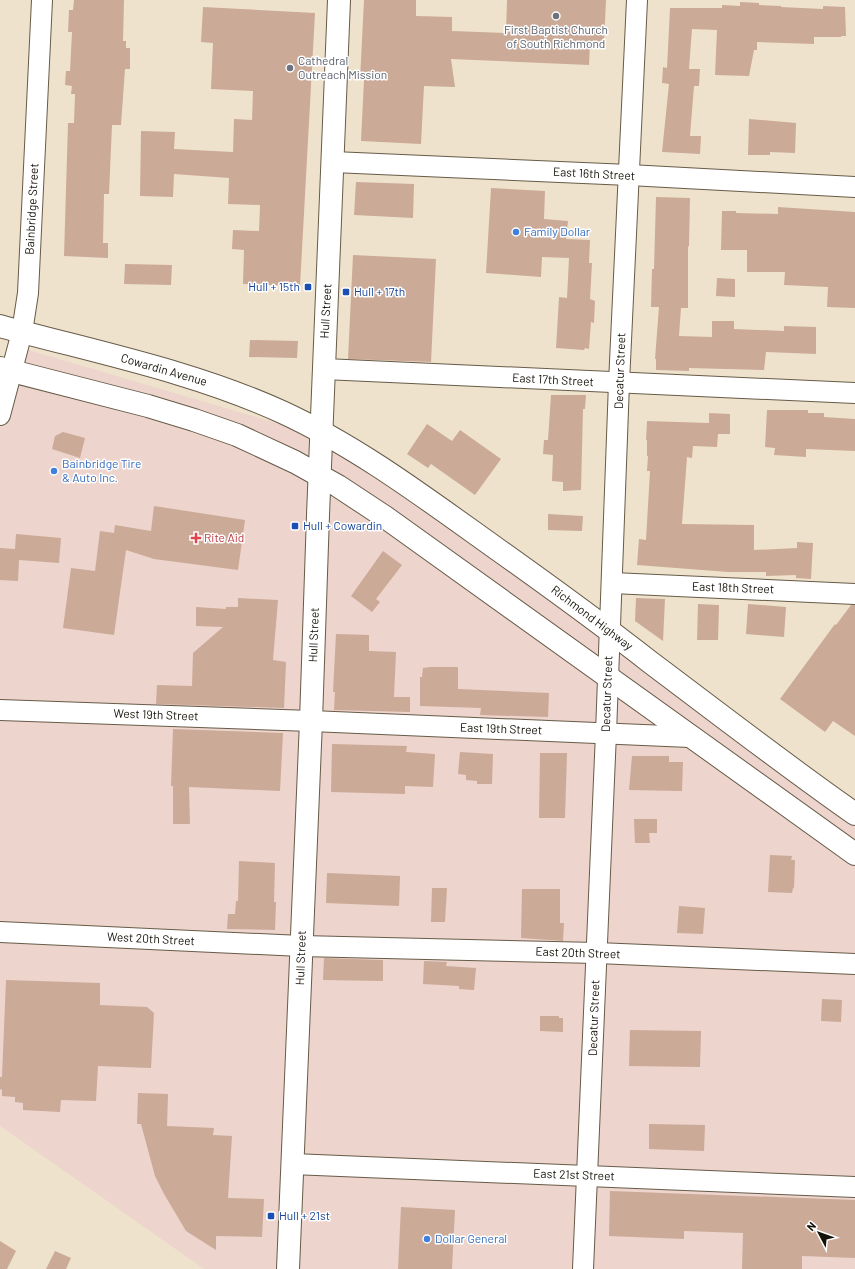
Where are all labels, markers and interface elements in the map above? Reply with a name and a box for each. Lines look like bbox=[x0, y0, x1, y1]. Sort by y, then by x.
marker: First Baptist Church of South Richmond bbox=[551, 11, 561, 21]
place label: First Baptist Church of South Richmond bbox=[504, 22, 608, 50]
place label: Cathedral Outreach Mission bbox=[298, 53, 387, 81]
marker: Cathedral Outreach Mission bbox=[285, 63, 295, 73]
street label: Bainbridge Street bbox=[22, 163, 40, 255]
street label: East 16th Street bbox=[553, 164, 636, 182]
place label: Family Dollar bbox=[524, 224, 591, 238]
marker: Family Dollar bbox=[511, 227, 521, 237]
place label: Hull + 15th bbox=[248, 279, 300, 293]
marker: Hull + 15th bbox=[303, 282, 313, 292]
street label: Hull Street bbox=[317, 283, 333, 339]
place label: Hull + 17th bbox=[354, 284, 405, 298]
marker: Hull + 17th bbox=[341, 287, 351, 297]
street label: Decatur Street bbox=[611, 333, 627, 409]
street label: Cowardin Avenue bbox=[119, 350, 209, 388]
street label: East 17th Street bbox=[512, 370, 594, 388]
place label: Bainbridge Tire & Auto Inc. bbox=[62, 456, 141, 484]
marker: Bainbridge Tire & Auto Inc. bbox=[49, 466, 59, 476]
place label: Hull + Cowardin bbox=[303, 518, 382, 532]
marker: Hull + Cowardin bbox=[290, 521, 300, 531]
place label: Rite Aid bbox=[204, 530, 244, 544]
marker: Rite Aid bbox=[191, 533, 201, 543]
street label: East 18th Street bbox=[692, 579, 774, 595]
street label: Richmond Highway bbox=[549, 582, 637, 653]
street label: Hull Street bbox=[305, 607, 321, 663]
street label: Decatur Street bbox=[598, 656, 614, 732]
street label: West 19th Street bbox=[113, 706, 199, 722]
street label: East 19th Street bbox=[460, 720, 542, 736]
street label: West 20th Street bbox=[107, 929, 195, 947]
street label: Hull Street bbox=[292, 930, 308, 986]
street label: East 20th Street bbox=[535, 944, 621, 960]
street label: Decatur Street bbox=[585, 980, 601, 1056]
street label: East 21st Street bbox=[533, 1166, 615, 1182]
place label: Hull + 21st bbox=[279, 1208, 330, 1222]
marker: Hull + 21st bbox=[266, 1211, 276, 1221]
north arrow bbox=[799, 1213, 839, 1253]
text: N bbox=[804, 1219, 818, 1233]
place label: Dollar General bbox=[435, 1231, 507, 1245]
marker: Dollar General bbox=[422, 1234, 432, 1244]

